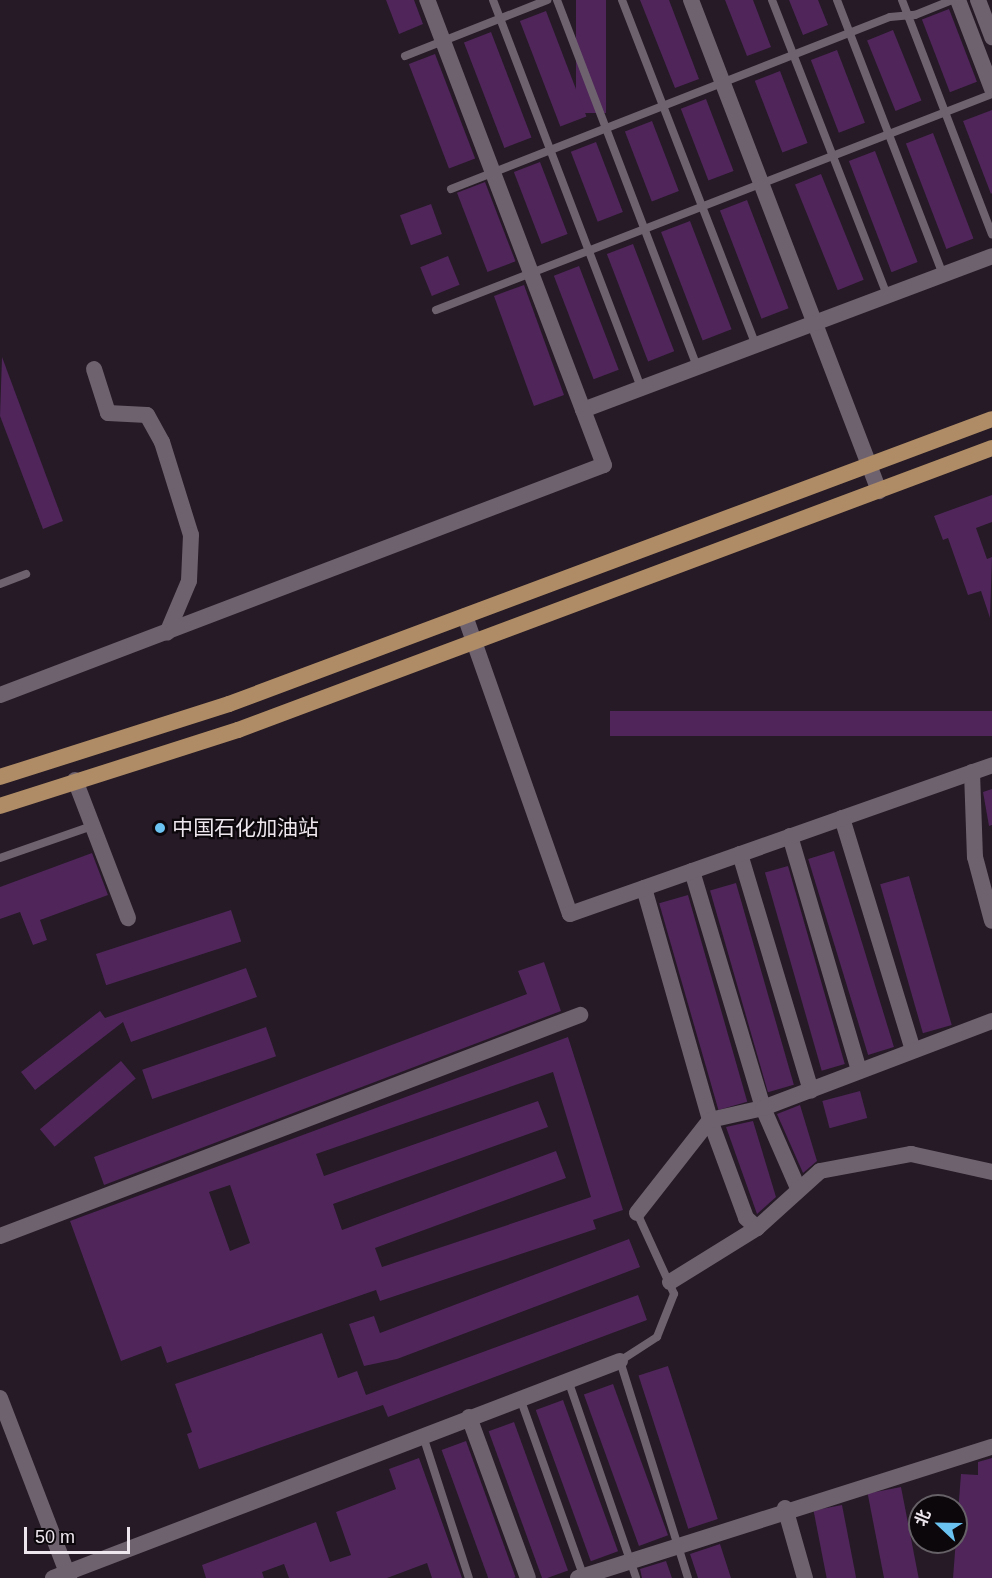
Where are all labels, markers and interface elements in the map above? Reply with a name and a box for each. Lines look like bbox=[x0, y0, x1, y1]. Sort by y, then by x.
place label: 中国石化加油站 bbox=[172, 815, 319, 841]
marker: 中国石化加油站 bbox=[153, 821, 167, 835]
north arrow bbox=[908, 1494, 968, 1554]
text: 北 bbox=[912, 1507, 934, 1528]
scale bar bbox=[27, 1515, 134, 1553]
text: 50 m bbox=[35, 1527, 75, 1547]

